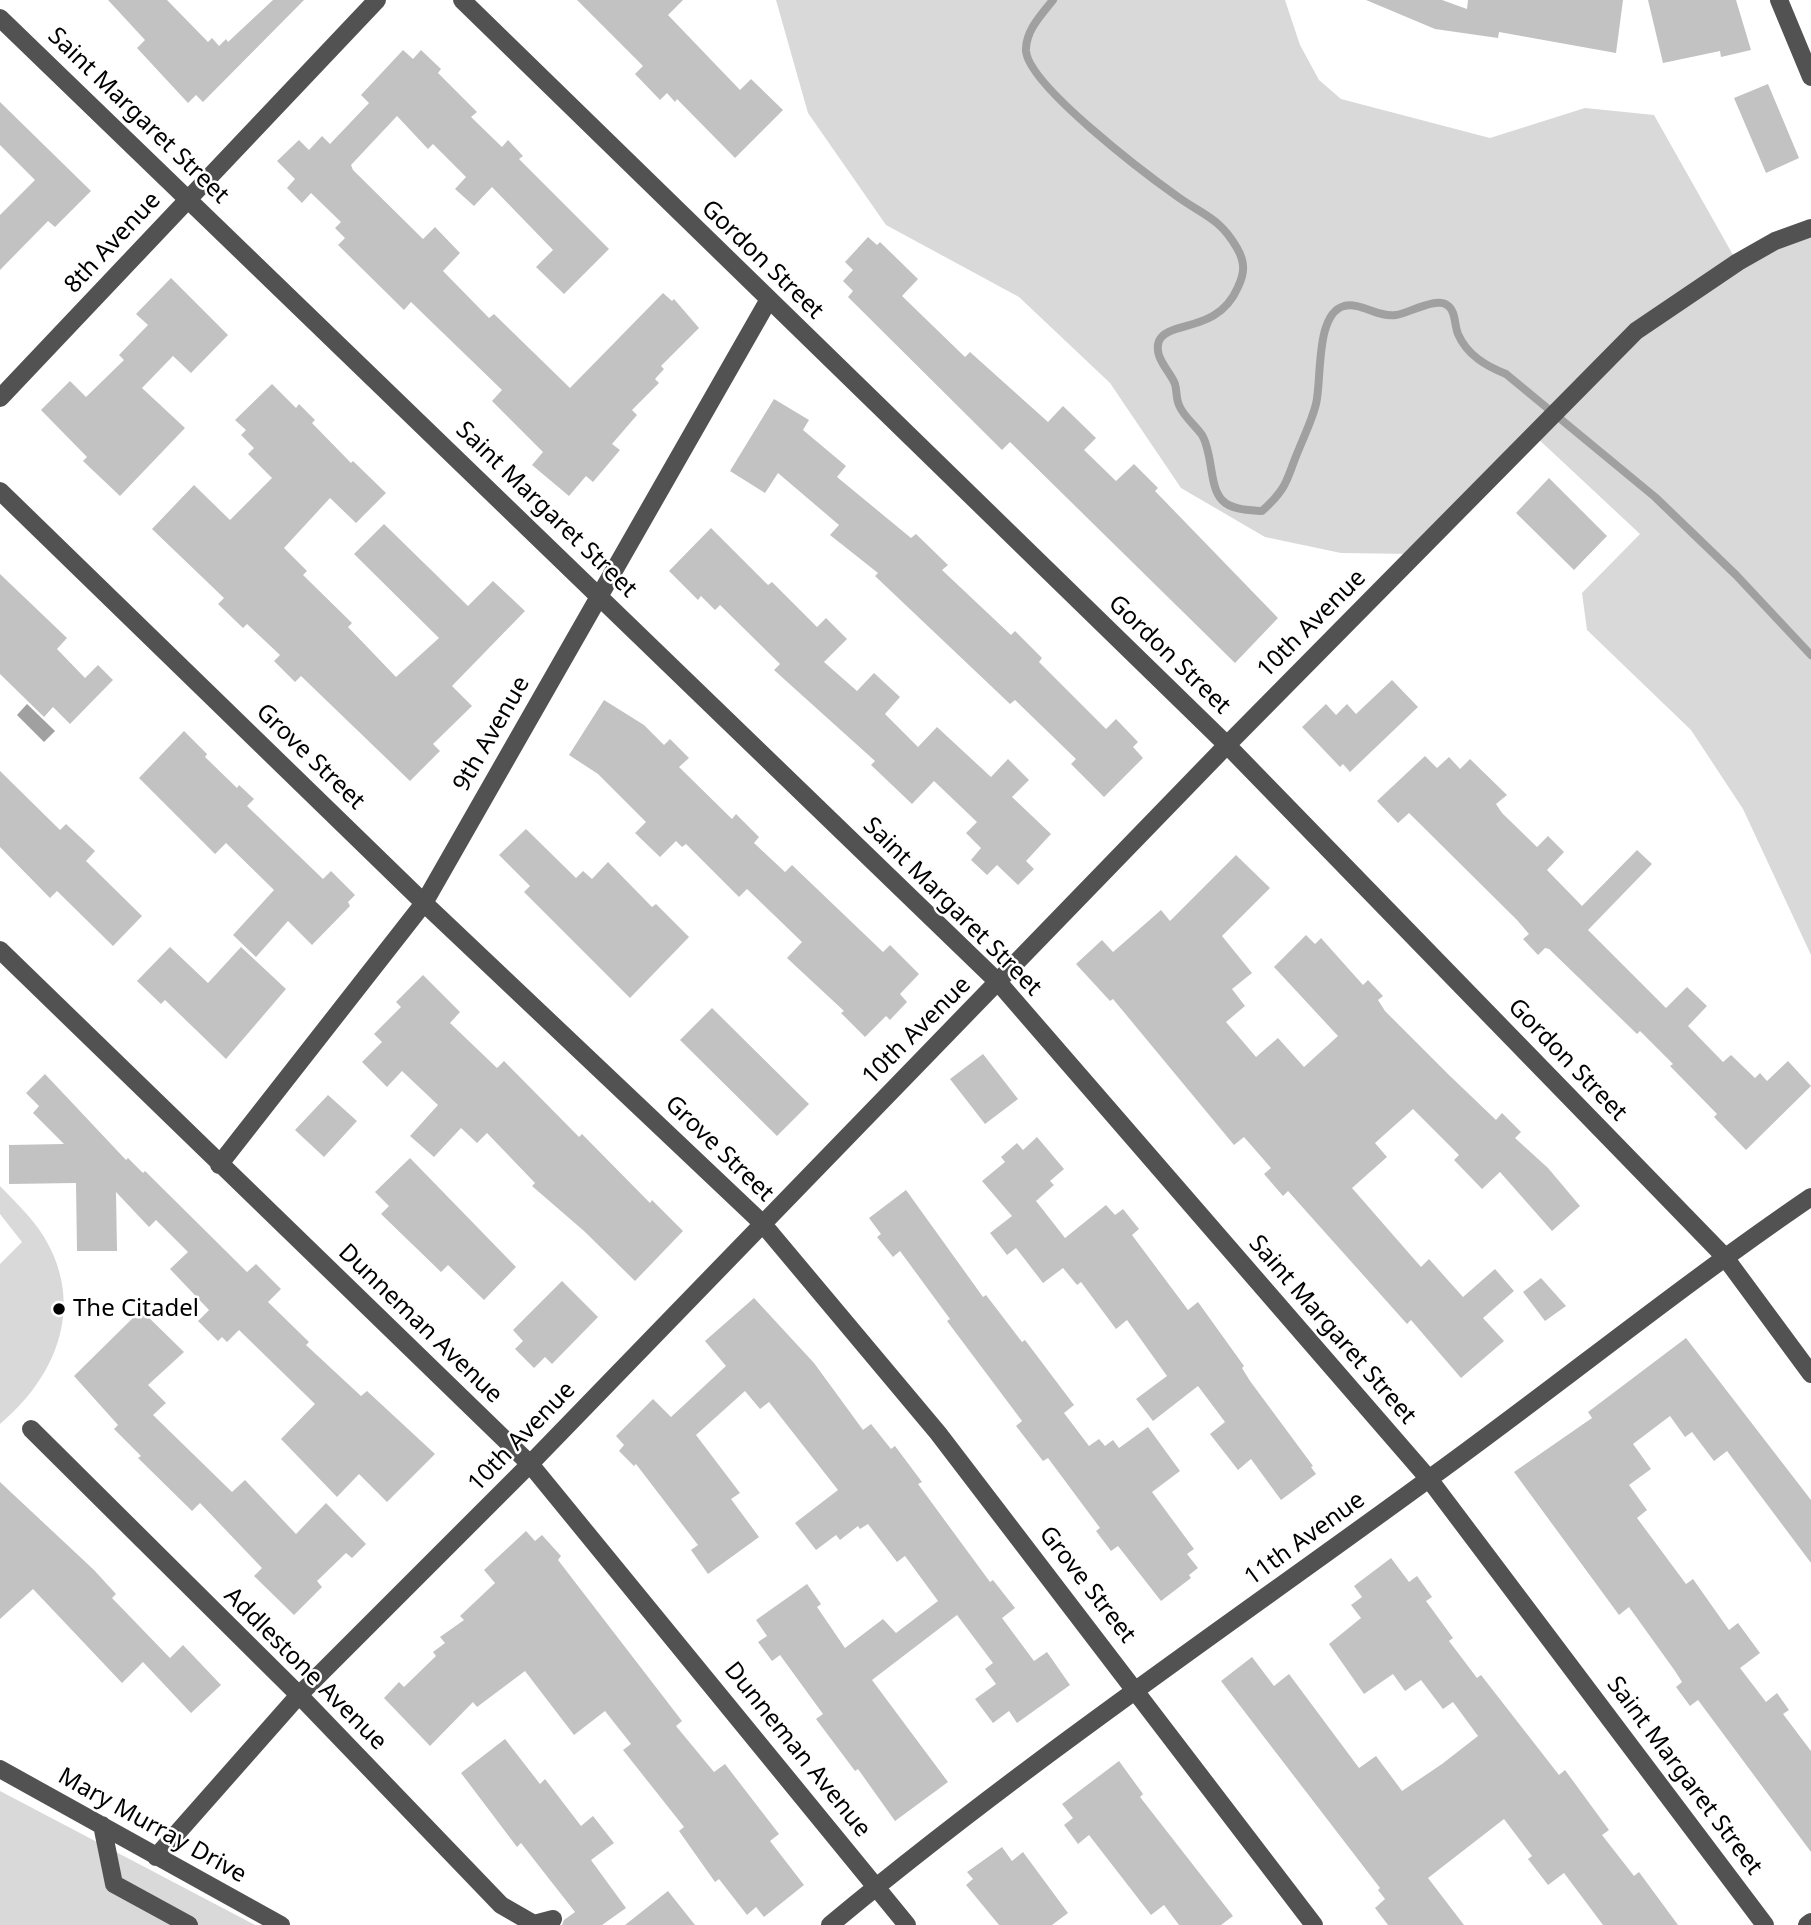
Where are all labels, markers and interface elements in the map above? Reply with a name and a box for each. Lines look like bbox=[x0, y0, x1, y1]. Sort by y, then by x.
street label: Saint Margaret Street bbox=[41, 22, 235, 210]
street label: 8th Avenue bbox=[59, 186, 167, 300]
street label: Gordon Street bbox=[695, 194, 829, 326]
street label: Saint Margaret Street bbox=[449, 416, 643, 604]
street label: 10th Avenue bbox=[1252, 564, 1372, 684]
street label: Gordon Street bbox=[1102, 589, 1236, 721]
street label: 9th Avenue bbox=[448, 671, 536, 797]
street label: Grove Street bbox=[250, 698, 370, 816]
street label: Saint Margaret Street bbox=[857, 812, 1047, 1002]
street label: 10th Avenue bbox=[857, 971, 977, 1091]
street label: Gordon Street bbox=[1501, 993, 1633, 1127]
street label: Grove Street bbox=[659, 1090, 779, 1208]
street label: Saint Margaret Street bbox=[1242, 1230, 1422, 1430]
street label: Dunneman Avenue bbox=[332, 1238, 508, 1410]
place label: The Citadel bbox=[73, 1295, 199, 1323]
marker: The Citadel bbox=[51, 1301, 67, 1317]
street label: 10th Avenue bbox=[463, 1376, 581, 1498]
street label: 11th Avenue bbox=[1239, 1486, 1371, 1592]
street label: Grove Street bbox=[1033, 1521, 1141, 1649]
street label: Addlestone Avenue bbox=[218, 1582, 392, 1756]
street label: Dunneman Avenue bbox=[718, 1657, 876, 1843]
street label: Saint Margaret Street bbox=[1600, 1671, 1768, 1881]
street label: Mary Murray Drive bbox=[53, 1762, 251, 1890]

